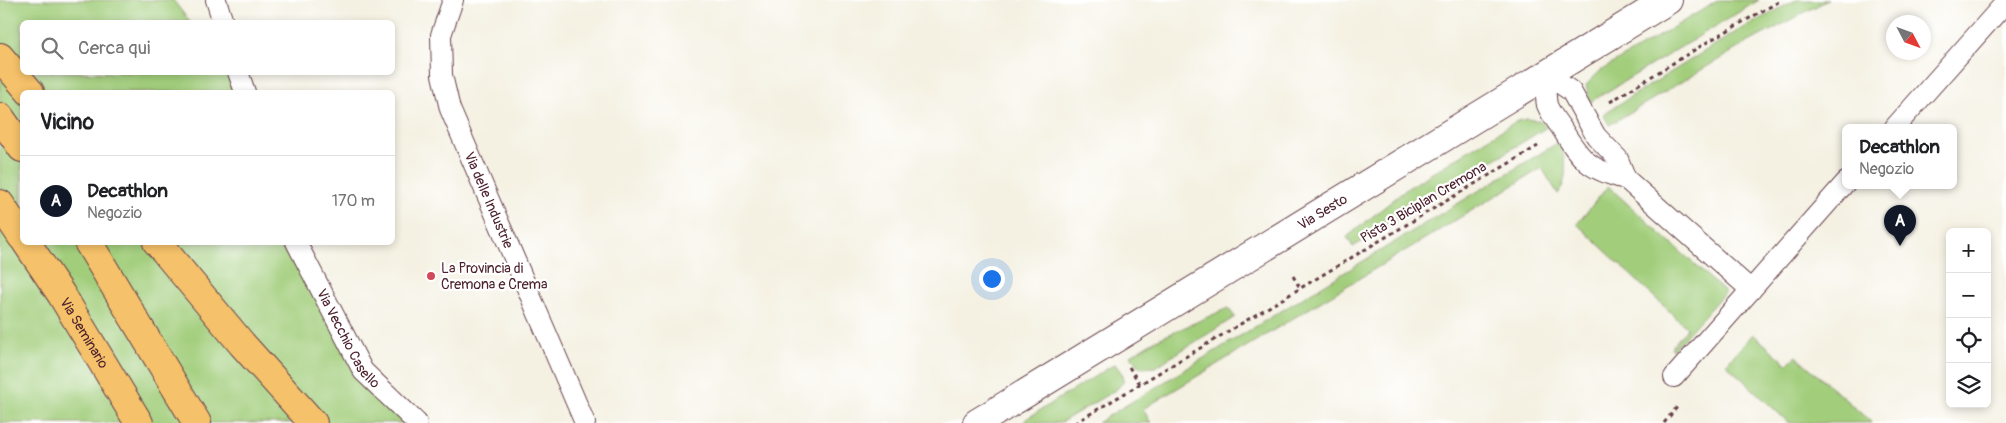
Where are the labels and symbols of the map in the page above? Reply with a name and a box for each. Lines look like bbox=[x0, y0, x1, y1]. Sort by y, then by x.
north arrow bbox=[1886, 15, 1931, 60]
street label: Via delle Industrie bbox=[460, 149, 517, 251]
street label: Pista 3 Biciplan Cremona bbox=[1357, 158, 1489, 247]
street label: Via Sesto bbox=[1295, 190, 1351, 234]
pin: A bbox=[1884, 205, 1916, 246]
place label: La Provincia di Cremona e Crema bbox=[441, 260, 547, 293]
your location bbox=[979, 266, 1005, 292]
marker: La Provincia di Cremona e Crema bbox=[425, 270, 437, 282]
street label: Via Vecchio Casello bbox=[313, 286, 384, 392]
street label: Via Seminario bbox=[56, 295, 112, 372]

